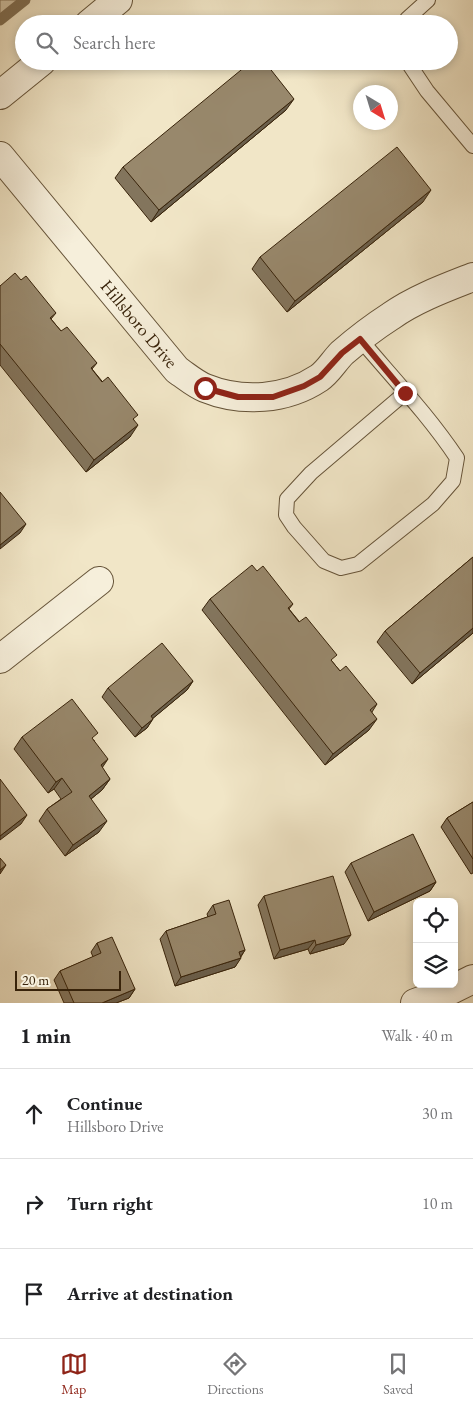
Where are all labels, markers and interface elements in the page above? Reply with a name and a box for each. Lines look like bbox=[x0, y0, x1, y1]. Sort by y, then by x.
search box bbox=[15, 15, 458, 70]
icon: search bbox=[33, 29, 61, 57]
text: Search here bbox=[73, 30, 155, 55]
north arrow bbox=[353, 85, 398, 130]
street label: Hillsboro Drive bbox=[96, 275, 183, 373]
route start bbox=[194, 377, 217, 400]
route end bbox=[394, 382, 417, 405]
map controls bbox=[413, 898, 458, 988]
button: locate bbox=[413, 898, 458, 943]
button: layers bbox=[413, 943, 458, 988]
scale bar bbox=[15, 968, 121, 991]
text: 20 m bbox=[22, 971, 49, 989]
text: 1 min bbox=[20, 1022, 71, 1049]
text: Walk · 40 m bbox=[382, 1025, 453, 1046]
text: Continue bbox=[67, 1091, 142, 1116]
icon: ahead bbox=[20, 1100, 48, 1128]
text: 30 m bbox=[422, 1103, 453, 1124]
text: Hillsboro Drive bbox=[67, 1116, 164, 1137]
icon: right bbox=[20, 1190, 48, 1218]
text: Turn right bbox=[67, 1191, 153, 1216]
text: 10 m bbox=[422, 1193, 453, 1214]
icon: arrive bbox=[20, 1280, 48, 1308]
text: Arrive at destination bbox=[67, 1281, 233, 1306]
tab: Map bbox=[60, 1350, 88, 1398]
tab: Directions bbox=[207, 1350, 264, 1398]
tab: Saved bbox=[383, 1350, 413, 1398]

